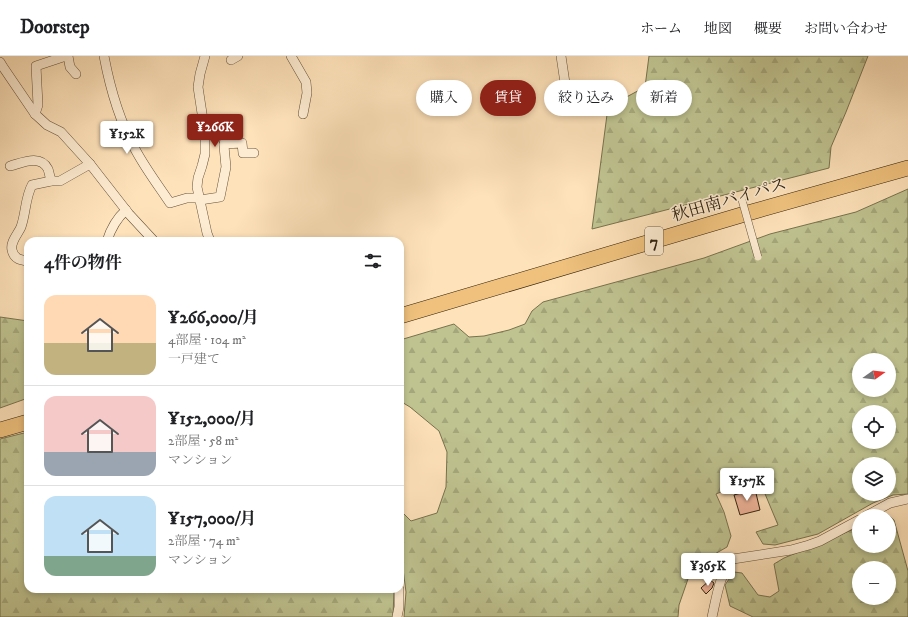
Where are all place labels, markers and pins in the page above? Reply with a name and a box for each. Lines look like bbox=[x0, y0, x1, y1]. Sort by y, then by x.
pin: ¥266K bbox=[187, 114, 243, 148]
pin: ¥152K bbox=[99, 121, 155, 155]
pin: ¥157K bbox=[719, 468, 775, 502]
pin: ¥365K bbox=[680, 553, 736, 587]

